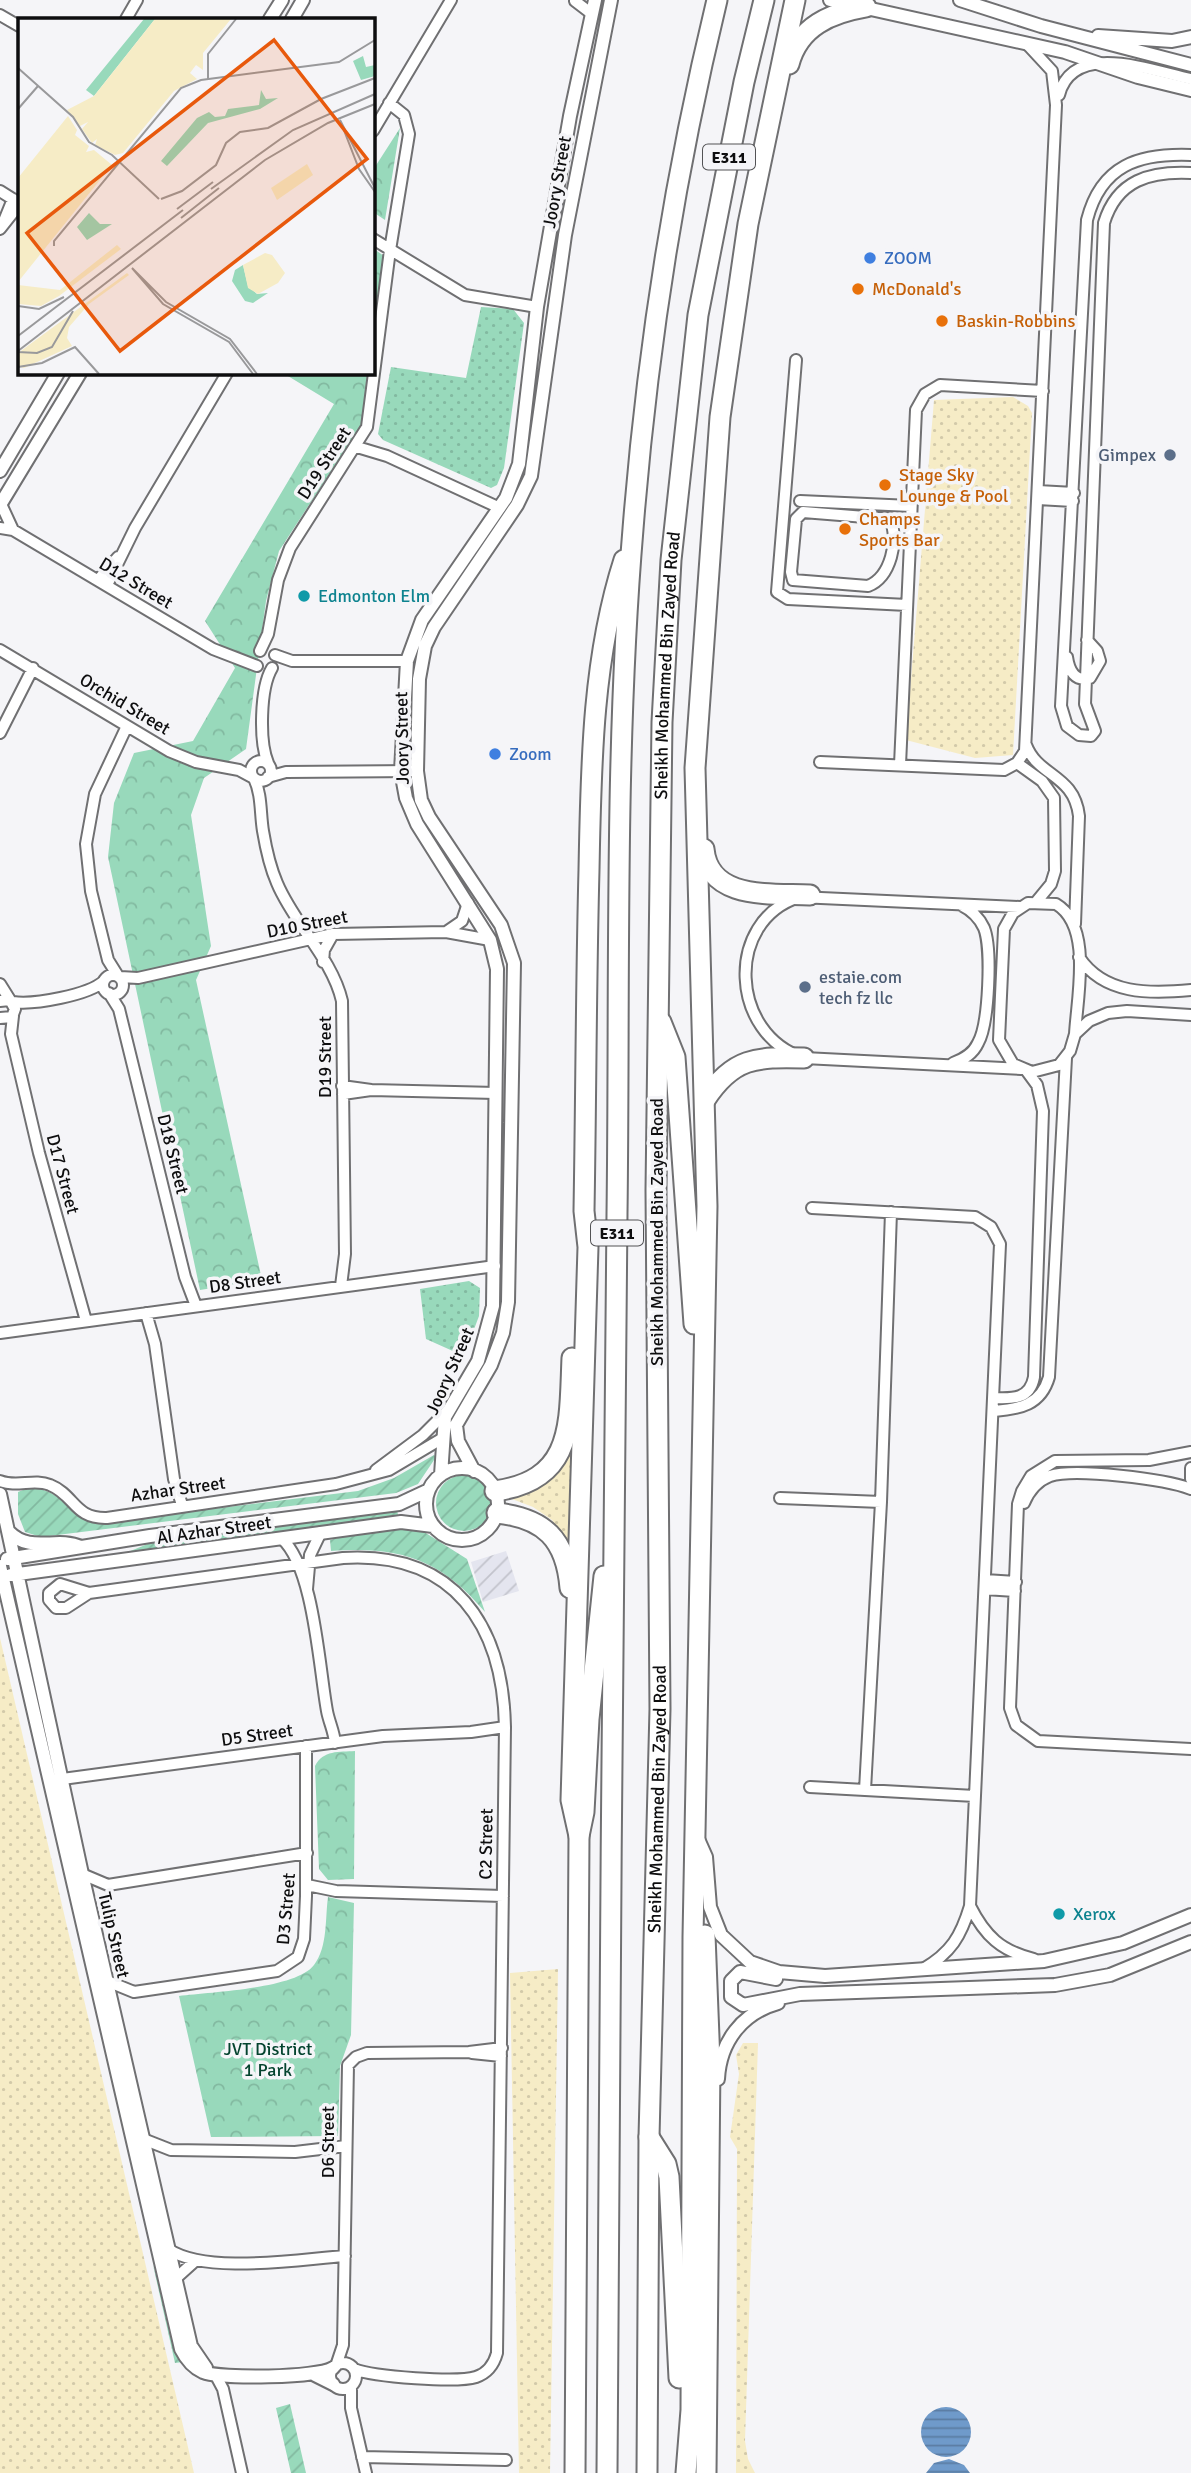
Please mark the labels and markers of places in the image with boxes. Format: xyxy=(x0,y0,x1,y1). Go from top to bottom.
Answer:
place label: ZOOM xyxy=(884,247,932,269)
marker: ZOOM xyxy=(862,250,878,266)
place label: McDonald's xyxy=(872,278,961,300)
marker: McDonald's xyxy=(850,281,866,297)
place label: Baskin-Robbins xyxy=(956,310,1075,332)
marker: Baskin-Robbins xyxy=(934,313,950,329)
place label: Gimpex xyxy=(1098,444,1157,466)
marker: Gimpex xyxy=(1162,447,1178,463)
place label: Stage Sky Lounge & Pool xyxy=(899,464,1008,507)
marker: Stage Sky Lounge & Pool xyxy=(877,477,893,493)
place label: Champs Sports Bar xyxy=(859,508,940,551)
marker: Champs Sports Bar xyxy=(837,521,853,537)
place label: Edmonton Elm xyxy=(318,585,430,607)
marker: Edmonton Elm xyxy=(296,588,312,604)
place label: Zoom xyxy=(509,743,552,765)
marker: Zoom xyxy=(487,746,503,762)
place label: estaie.com tech fz llc xyxy=(819,966,902,1009)
marker: estaie.com tech fz llc xyxy=(797,979,813,995)
place label: Xerox xyxy=(1073,1903,1117,1925)
marker: Xerox xyxy=(1051,1906,1067,1922)

